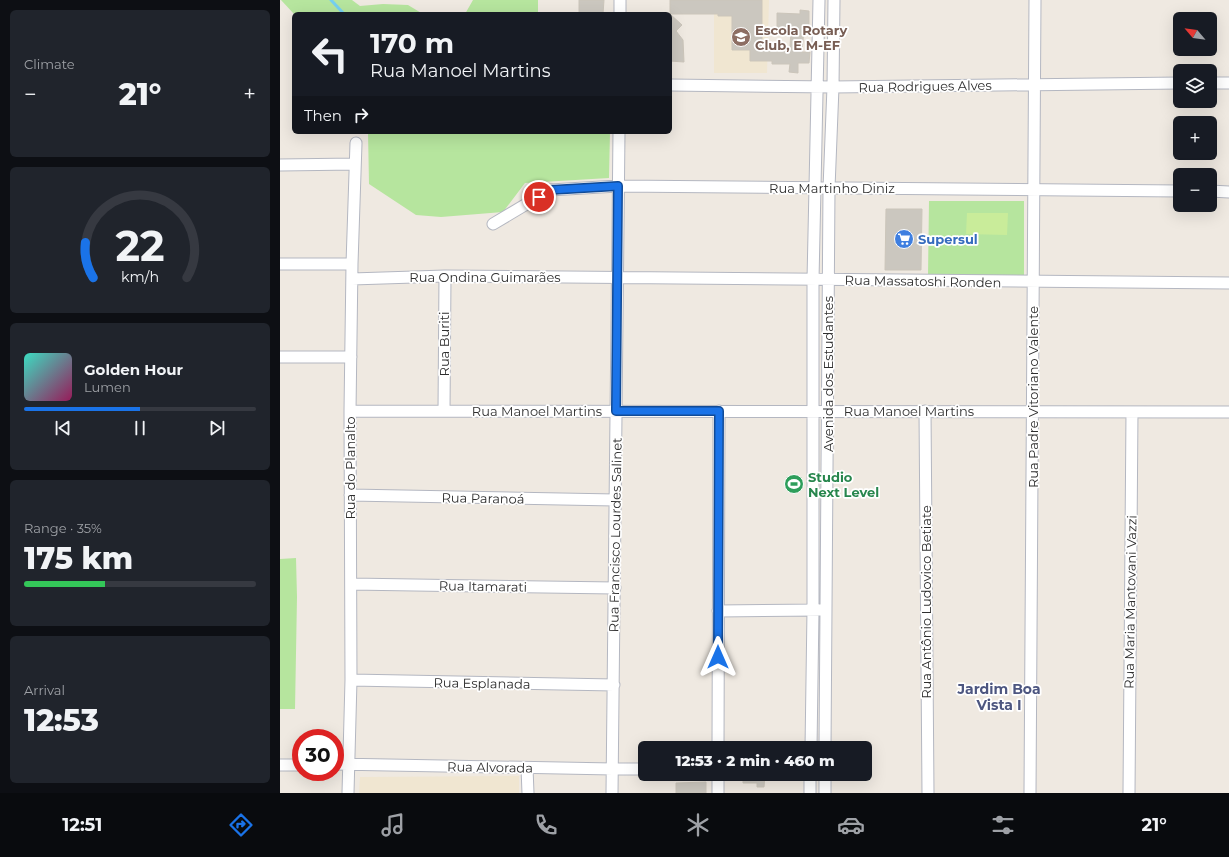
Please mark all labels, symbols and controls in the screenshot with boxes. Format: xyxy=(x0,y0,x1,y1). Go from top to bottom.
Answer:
north arrow xyxy=(1173,12,1217,56)
map controls xyxy=(1173,12,1217,212)
place label: Escola Rotary Club, E M-EF xyxy=(755,22,847,53)
text: 170 m xyxy=(370,26,454,60)
school or university icon: Escola Rotary Club, E M-EF xyxy=(730,26,752,48)
icon: left xyxy=(304,28,356,80)
text: Climate xyxy=(24,56,75,72)
text: Rua Manoel Martins xyxy=(370,60,551,82)
button: layers xyxy=(1173,64,1217,108)
text: 21° xyxy=(119,76,161,113)
street label: Rua Rodrigues Alves xyxy=(858,77,992,95)
text: − xyxy=(24,81,37,108)
text: + xyxy=(243,81,256,108)
icon: right xyxy=(350,104,372,126)
text: Then xyxy=(304,106,342,125)
button: + xyxy=(1173,116,1217,160)
button: − xyxy=(1173,168,1217,212)
pin xyxy=(522,180,556,214)
street label: Rua Martinho Diniz xyxy=(769,180,895,196)
icon: arrive xyxy=(528,186,550,208)
text: 22 xyxy=(115,221,165,271)
supermarket icon: Supersul xyxy=(893,228,915,250)
place label: Supersul xyxy=(918,231,978,247)
text: km/h xyxy=(121,267,159,285)
street label: Rua Ondina Guimarães xyxy=(409,269,561,285)
street label: Rua Massatoshi Ronden xyxy=(845,272,1001,290)
street label: Avenida dos Estudantes xyxy=(820,296,836,452)
street label: Rua Padre Vitoriano Valente xyxy=(1025,306,1041,488)
street label: Rua Buriti xyxy=(436,311,452,377)
text: Golden Hour xyxy=(84,360,183,379)
text: Lumen xyxy=(84,379,131,395)
street label: Rua Manoel Martins xyxy=(472,403,602,419)
street label: Rua Manoel Martins xyxy=(844,403,974,419)
street label: Rua do Planalto xyxy=(342,416,358,520)
icon: previous xyxy=(52,417,74,439)
icon: pause xyxy=(129,417,151,439)
icon: next xyxy=(206,417,228,439)
street label: Rua Francisco Lourdes Salinet xyxy=(605,437,625,633)
place label: Studio Next Level xyxy=(808,469,879,500)
sports icon: Studio Next Level xyxy=(783,473,805,495)
street label: Rua Paranoá xyxy=(441,489,525,507)
street label: Rua Antônio Ludovico Betiate xyxy=(918,505,934,699)
street label: Rua Maria Mantovani Vazzi xyxy=(1120,515,1140,689)
text: Range · 35% xyxy=(24,520,102,536)
text: 175 km xyxy=(24,540,133,577)
street label: Rua Itamarati xyxy=(439,577,527,595)
position arrow xyxy=(697,636,739,678)
street label: Rua Esplanada xyxy=(433,674,531,692)
district label: Jardim Boa Vista I xyxy=(956,680,1041,714)
text: Arrival xyxy=(24,682,65,698)
text: 12:53 xyxy=(24,702,99,739)
speed limit sign: 30 xyxy=(292,729,344,781)
text: 12:53 · 2 min · 460 m xyxy=(675,751,835,770)
street label: Rua Alvorada xyxy=(447,758,533,776)
icon: directions xyxy=(227,811,255,839)
icon: music xyxy=(379,811,407,839)
icon: phone xyxy=(532,811,560,839)
icon: climate xyxy=(684,811,712,839)
icon: car xyxy=(837,811,865,839)
icon: filters xyxy=(989,811,1017,839)
text: 12:51 xyxy=(62,814,102,836)
text: 21° xyxy=(1142,814,1167,836)

